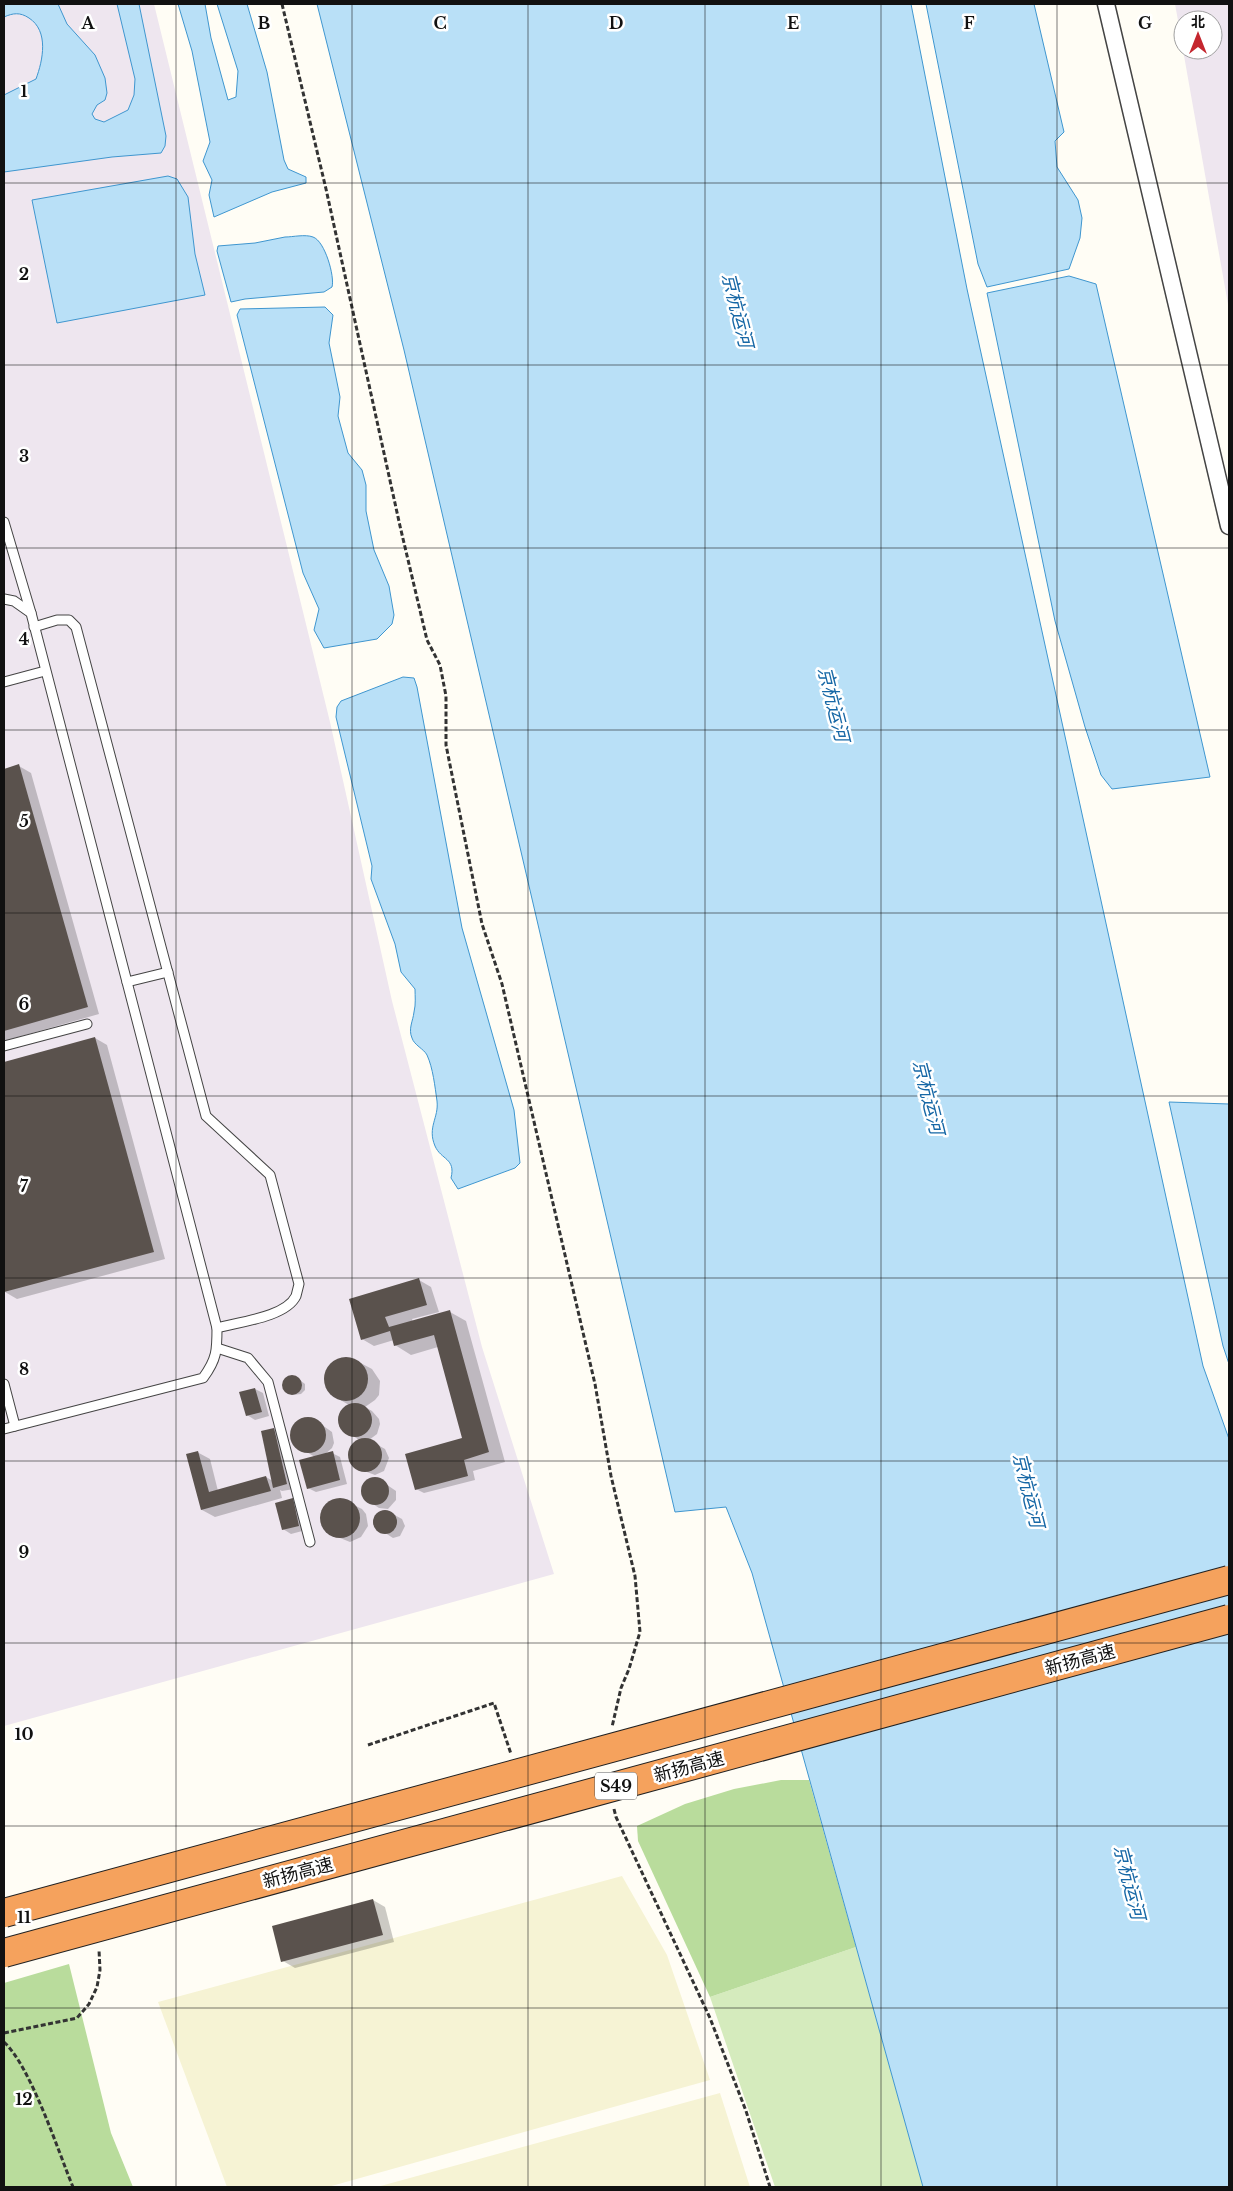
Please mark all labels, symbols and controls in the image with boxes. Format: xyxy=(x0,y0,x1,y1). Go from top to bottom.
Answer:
north arrow xyxy=(1173,10,1223,60)
text: A xyxy=(81,13,96,33)
text: B xyxy=(258,13,271,33)
text: C xyxy=(433,13,447,33)
text: D xyxy=(609,13,623,33)
text: E xyxy=(787,13,799,33)
text: F xyxy=(963,13,975,33)
text: G xyxy=(1138,13,1152,33)
text: 北 xyxy=(1191,13,1205,31)
text: 1 xyxy=(21,81,28,101)
text: 2 xyxy=(19,264,29,284)
water label: 京杭运河 xyxy=(717,270,759,354)
text: 3 xyxy=(19,446,29,466)
text: 4 xyxy=(19,629,29,649)
water label: 京杭运河 xyxy=(813,664,855,748)
text: 5 xyxy=(19,811,29,831)
text: 6 xyxy=(19,994,30,1014)
water label: 京杭运河 xyxy=(908,1057,950,1141)
text: 7 xyxy=(20,1176,29,1196)
text: 8 xyxy=(19,1359,29,1379)
water label: 京杭运河 xyxy=(1008,1450,1050,1534)
text: 9 xyxy=(19,1542,30,1562)
street label: 新扬高速 xyxy=(1042,1640,1118,1680)
text: 10 xyxy=(14,1724,34,1744)
street label: 新扬高速 xyxy=(651,1747,727,1787)
road number: S49 xyxy=(595,1772,637,1800)
water label: 京杭运河 xyxy=(1109,1842,1151,1926)
street label: 新扬高速 xyxy=(260,1853,336,1893)
text: 11 xyxy=(17,1907,31,1927)
text: 12 xyxy=(15,2089,33,2109)

